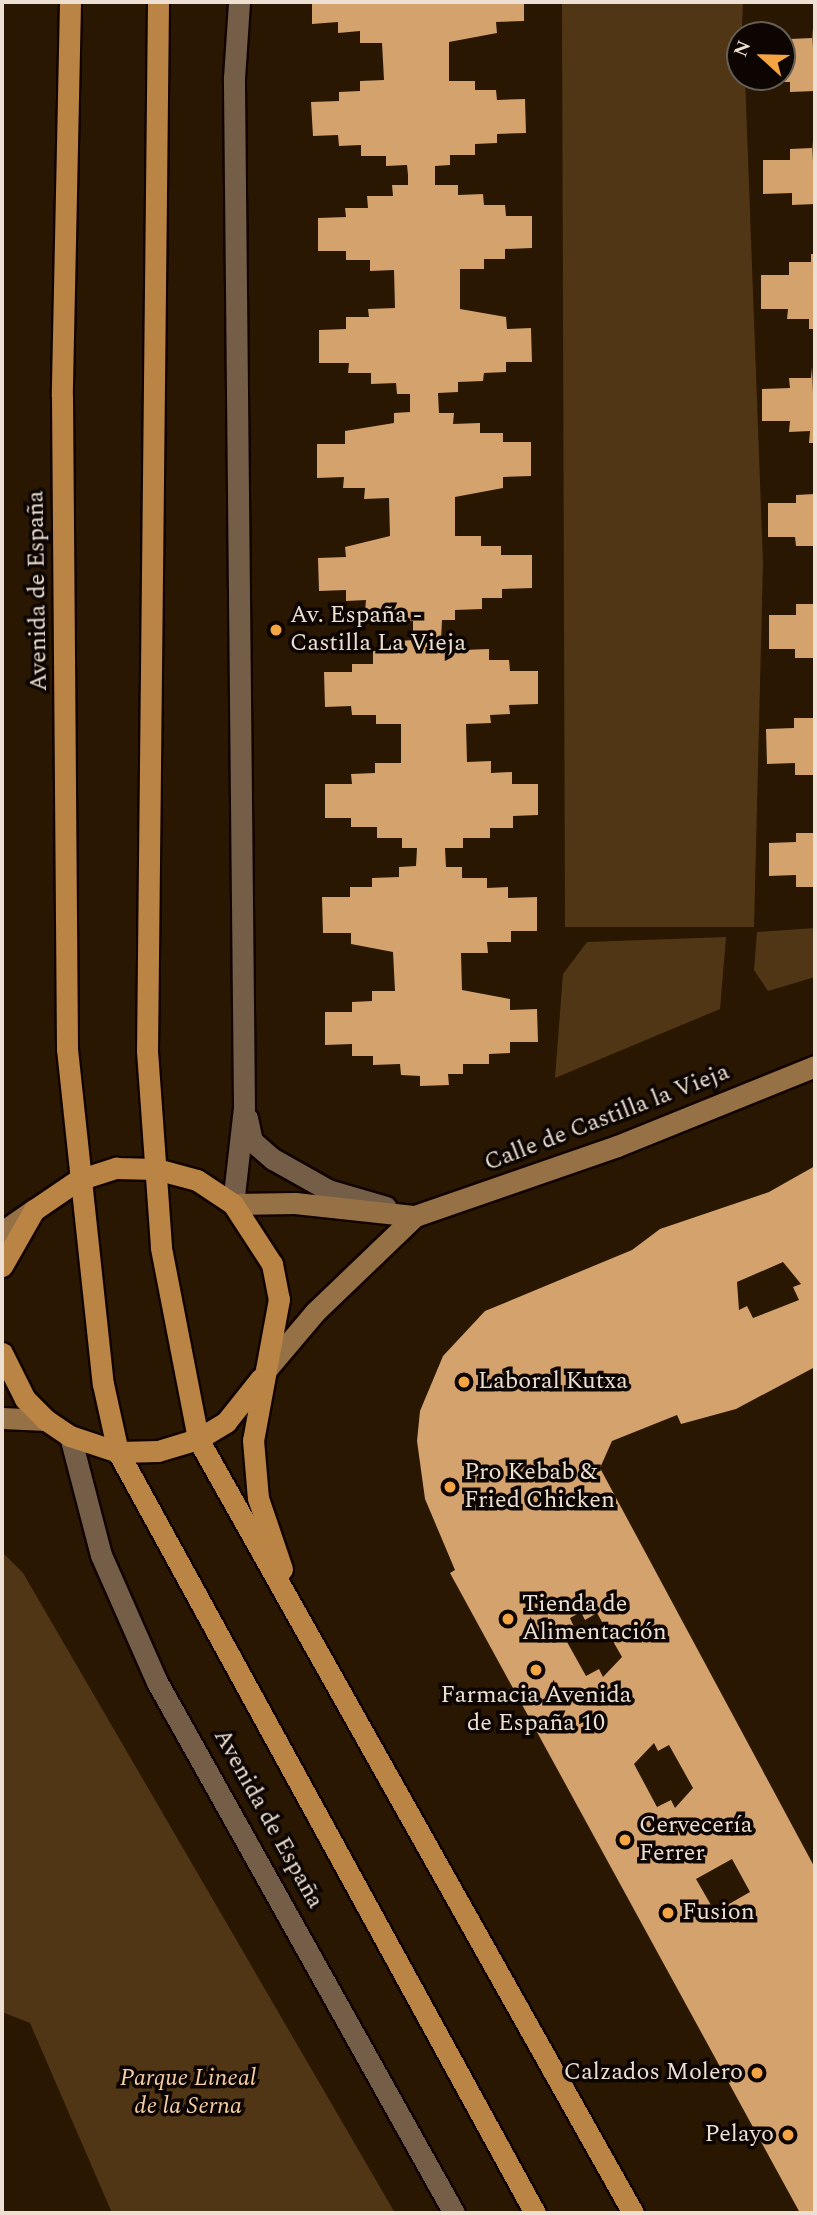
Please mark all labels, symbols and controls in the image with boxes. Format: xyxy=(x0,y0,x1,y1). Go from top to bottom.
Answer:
north arrow xyxy=(726,21,796,91)
text: N xyxy=(727,36,759,61)
street label: Avenida de España xyxy=(22,490,54,692)
place label: Av. España - Castilla La Vieja xyxy=(290,602,466,658)
marker: Av. España - Castilla La Vieja xyxy=(268,622,284,638)
street label: Calle de Castilla la Vieja xyxy=(481,1058,733,1178)
place label: Laboral Kutxa xyxy=(478,1368,628,1396)
marker: Laboral Kutxa xyxy=(456,1374,472,1390)
place label: Pro Kebab & Fried Chicken xyxy=(464,1459,615,1515)
marker: Pro Kebab & Fried Chicken xyxy=(442,1479,458,1495)
place label: Tienda de Alimentación xyxy=(522,1591,667,1647)
marker: Tienda de Alimentación xyxy=(500,1611,516,1627)
marker: Farmacia Avenida de España 10 xyxy=(528,1662,544,1678)
place label: Farmacia Avenida de España 10 xyxy=(440,1682,632,1738)
street label: Avenida de España xyxy=(207,1724,329,1914)
place label: Cervecería Ferrer xyxy=(639,1812,753,1868)
marker: Cervecería Ferrer xyxy=(617,1832,633,1848)
place label: Fusion xyxy=(682,1899,755,1927)
marker: Fusion xyxy=(660,1905,676,1921)
place label: Calzados Molero xyxy=(564,2059,743,2087)
park label: Parque Lineal de la Serna xyxy=(120,2065,256,2121)
marker: Calzados Molero xyxy=(749,2065,765,2081)
place label: Pelayo xyxy=(704,2121,774,2149)
marker: Pelayo xyxy=(780,2127,796,2143)

